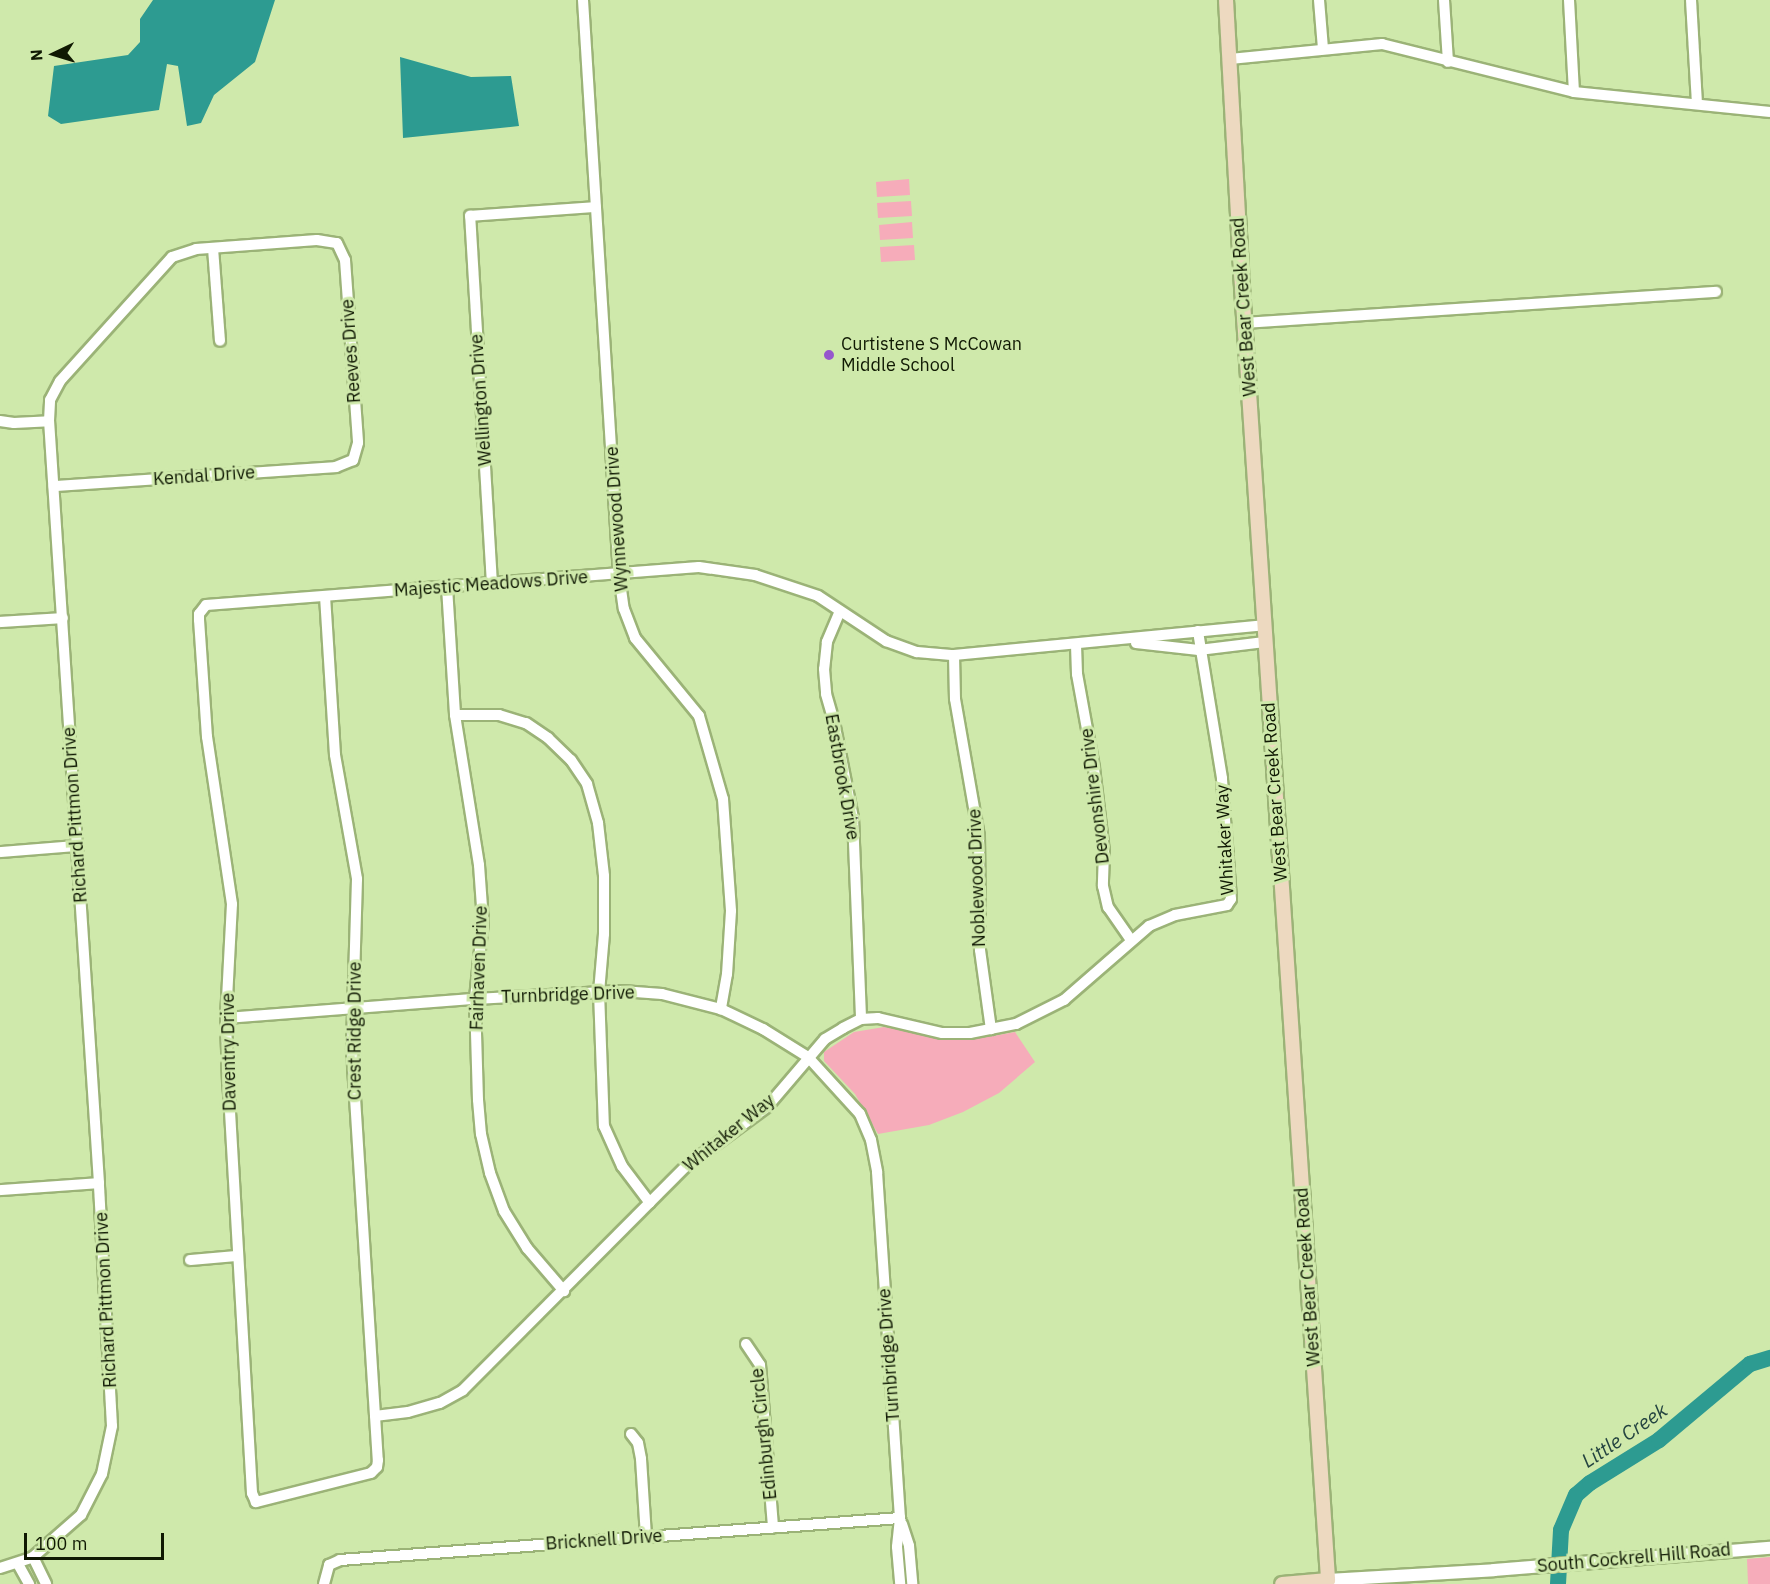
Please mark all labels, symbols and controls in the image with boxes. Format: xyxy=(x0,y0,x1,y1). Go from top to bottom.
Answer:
north arrow xyxy=(24,24,84,84)
text: N xyxy=(26,49,46,62)
street label: West Bear Creek Road xyxy=(1227,217,1261,397)
street label: Reeves Drive xyxy=(337,298,365,404)
street label: Wellington Drive xyxy=(466,333,496,467)
place label: Curtistene S McCowan Middle School xyxy=(841,334,1022,376)
marker: Curtistene S McCowan Middle School xyxy=(822,348,836,362)
street label: Wynnewood Drive xyxy=(601,446,633,592)
street label: Kendal Drive xyxy=(152,462,256,490)
street label: Majestic Meadows Drive xyxy=(393,566,589,602)
street label: West Bear Creek Road xyxy=(1258,702,1292,882)
street label: Eastbrook Drive xyxy=(820,712,864,842)
street label: Richard Pittmon Drive xyxy=(58,726,92,904)
street label: Devonshire Drive xyxy=(1076,727,1114,865)
street label: Whitaker Way xyxy=(1211,784,1239,896)
street label: Noblewood Drive xyxy=(964,809,990,947)
street label: Fairhaven Drive xyxy=(466,905,492,1031)
street label: Crest Ridge Drive xyxy=(344,962,366,1100)
street label: Turnbridge Drive xyxy=(501,982,635,1008)
street label: Daventry Drive xyxy=(217,993,241,1111)
street label: Whitaker Way xyxy=(679,1090,779,1176)
street label: West Bear Creek Road xyxy=(1291,1187,1325,1367)
street label: Richard Pittmon Drive xyxy=(91,1212,121,1388)
street label: Turnbridge Drive xyxy=(874,1288,904,1422)
street label: Edinburgh Circle xyxy=(746,1367,782,1501)
water label: Little Creek xyxy=(1577,1398,1671,1472)
scale bar xyxy=(27,1521,166,1559)
street label: Bricknell Drive xyxy=(545,1525,663,1555)
text: 100 m xyxy=(35,1532,87,1555)
street label: South Cockrell Hill Road xyxy=(1536,1539,1732,1577)

